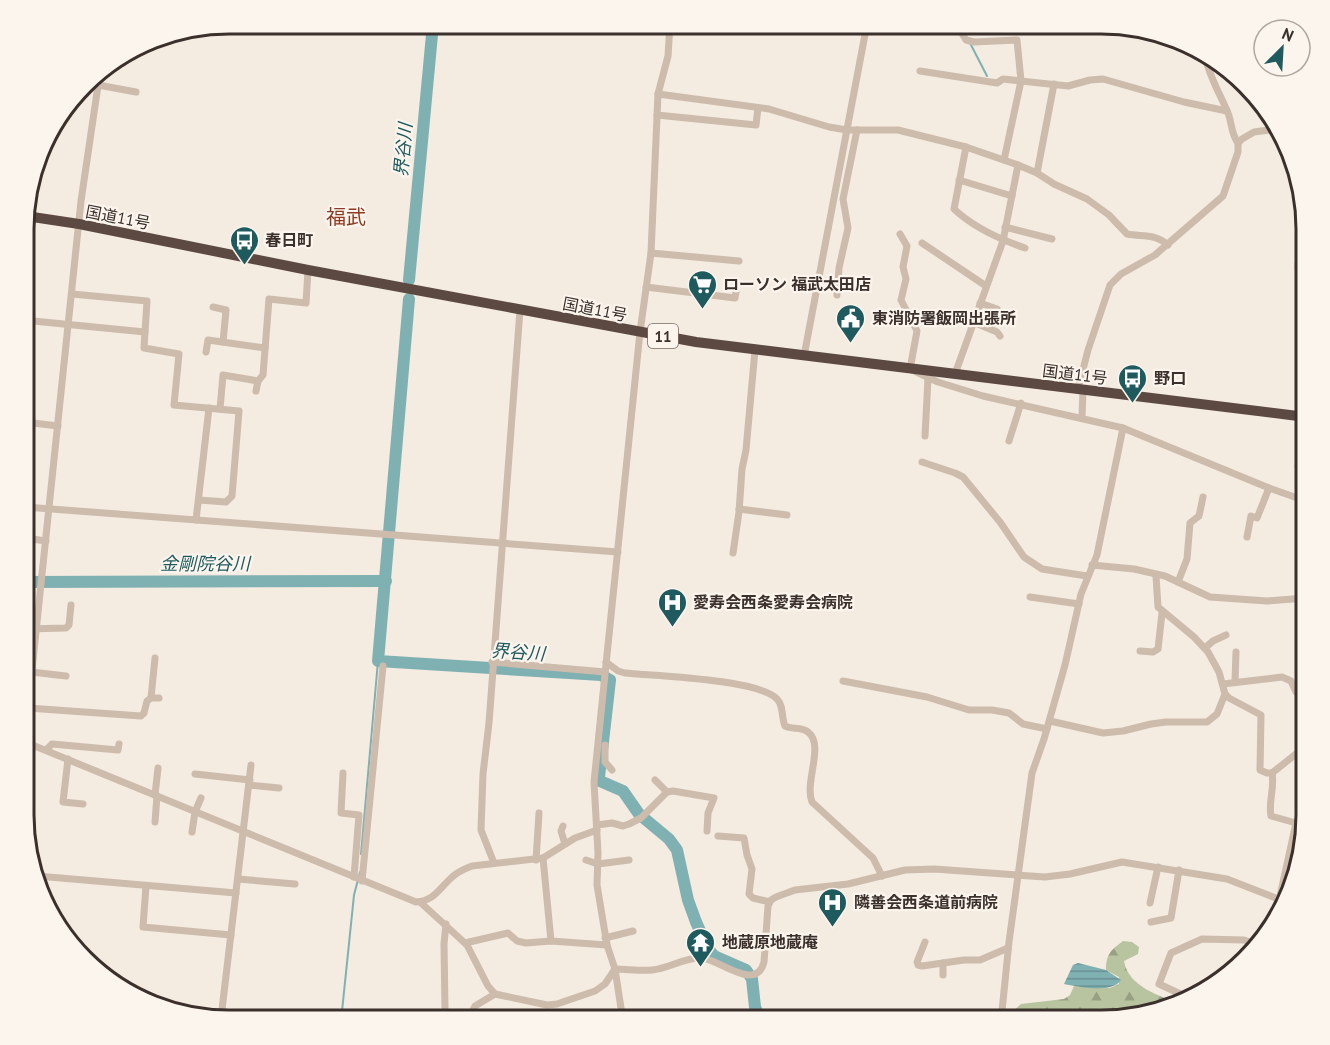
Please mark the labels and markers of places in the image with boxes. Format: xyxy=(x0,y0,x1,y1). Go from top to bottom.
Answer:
bus stop icon: 春日町 xyxy=(228,224,260,266)
place label: 春日町 xyxy=(265,230,313,250)
supermarket icon: ローソン 福武太田店 xyxy=(686,268,718,310)
place label: ローソン 福武太田店 xyxy=(723,274,871,294)
public building icon: 東消防署飯岡出張所 xyxy=(835,302,867,344)
place label: 東消防署飯岡出張所 xyxy=(872,308,1016,328)
bus stop icon: 野口 xyxy=(1117,362,1149,404)
place label: 野口 xyxy=(1154,368,1186,388)
hospital icon: 愛寿会西条愛寿会病院 xyxy=(656,586,688,628)
place label: 愛寿会西条愛寿会病院 xyxy=(693,592,853,612)
hospital icon: 隣善会西条道前病院 xyxy=(817,886,849,928)
place label: 隣善会西条道前病院 xyxy=(854,892,998,912)
temple icon: 地蔵原地蔵庵 xyxy=(685,926,717,968)
place label: 地蔵原地蔵庵 xyxy=(722,932,818,952)

